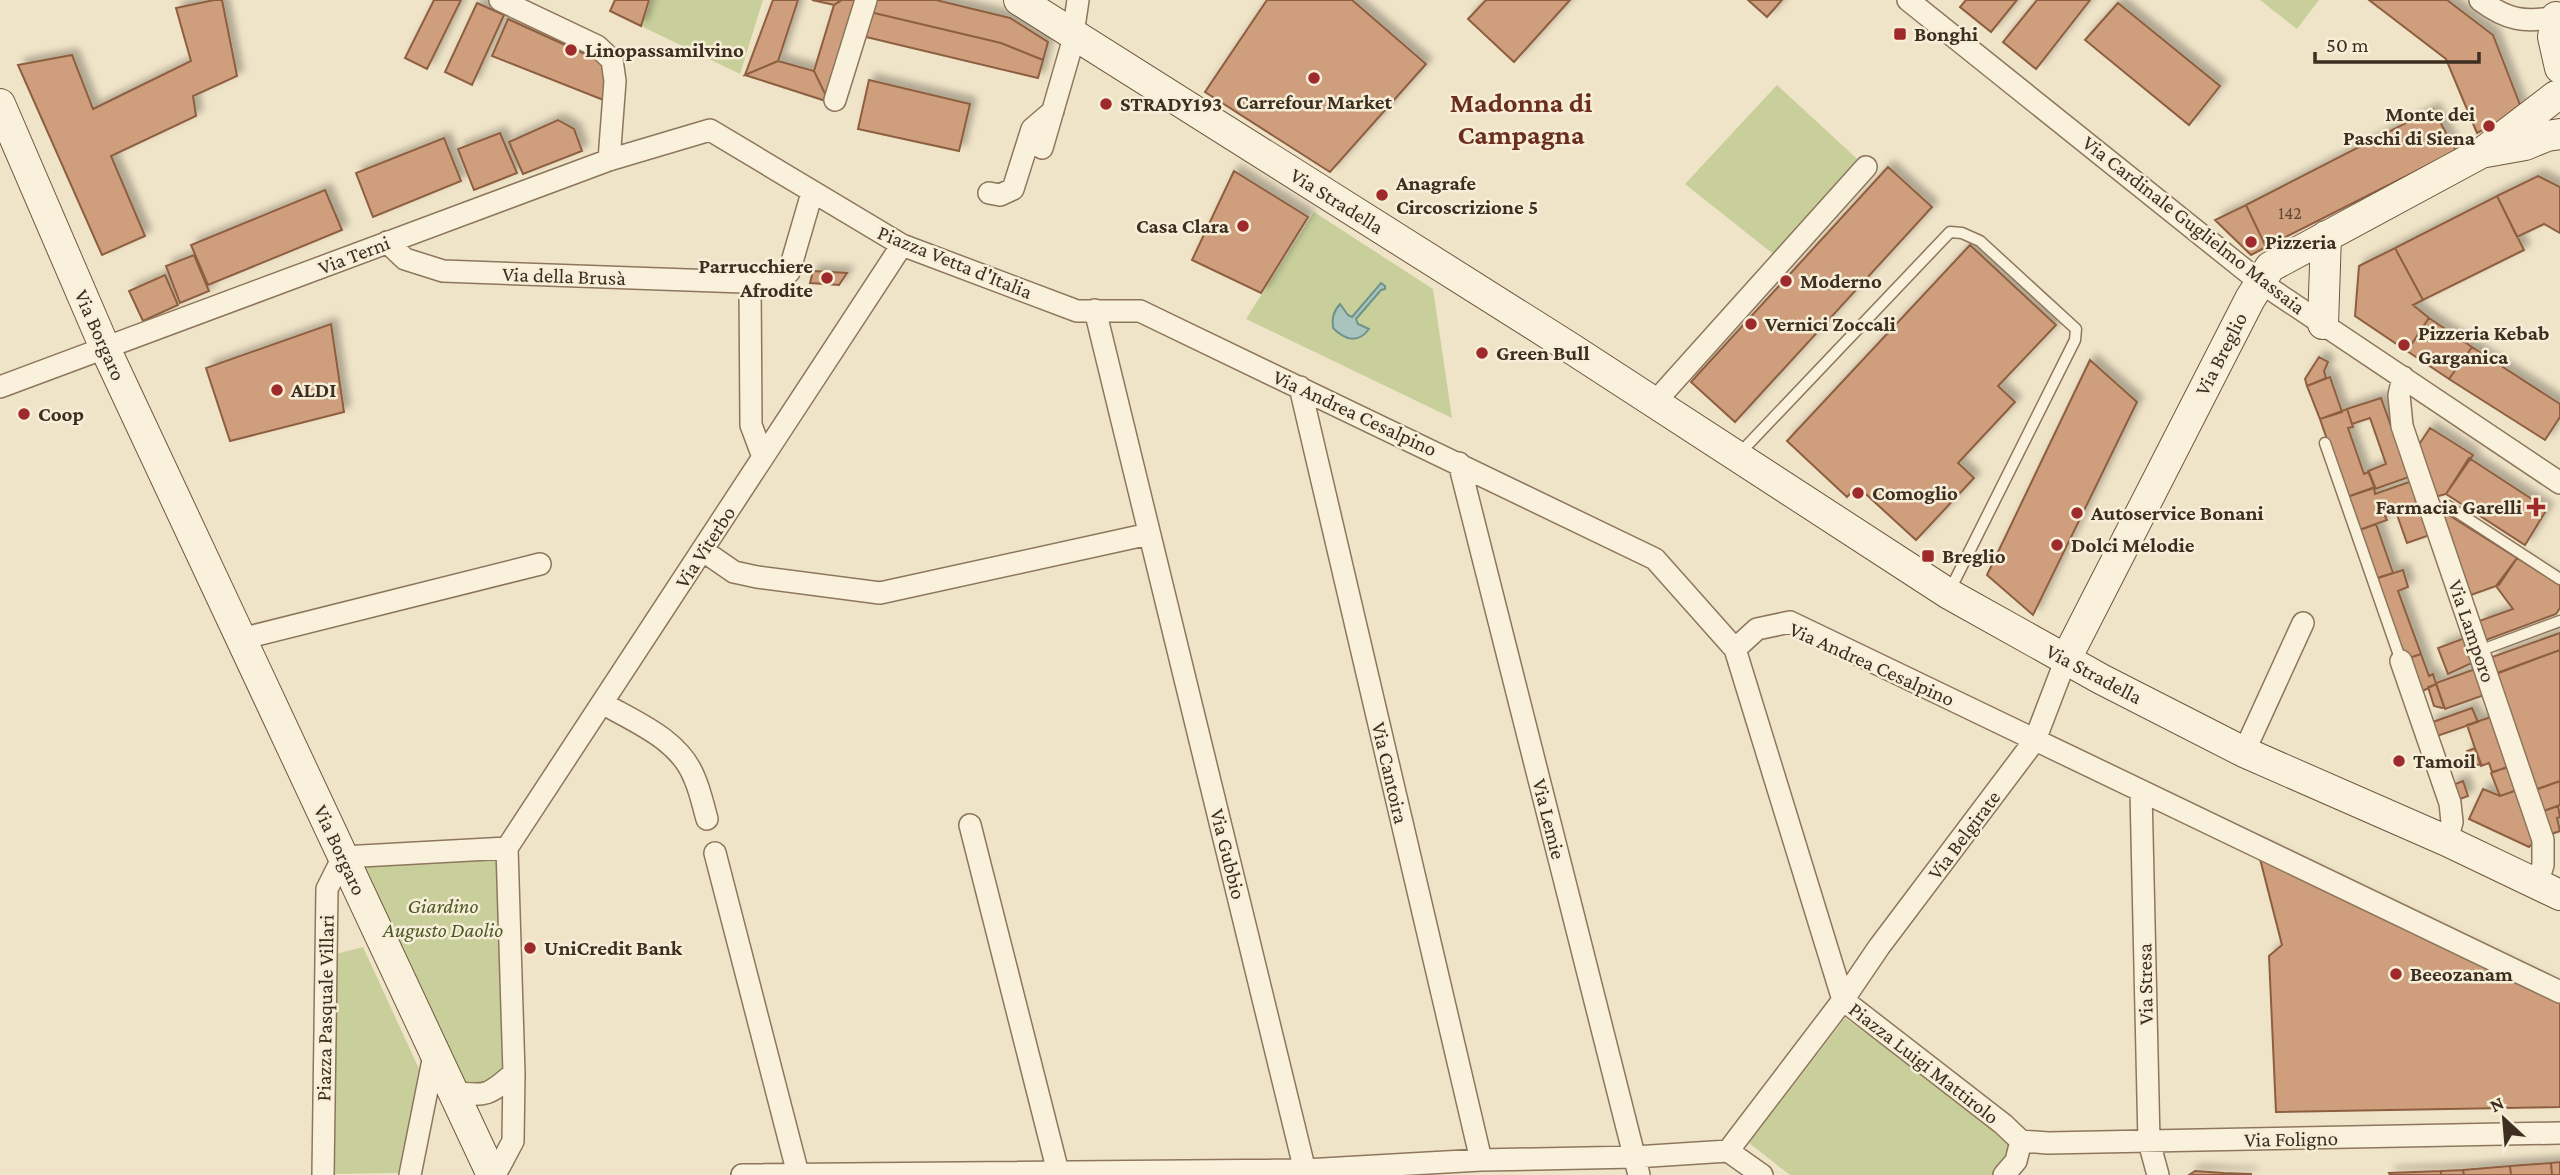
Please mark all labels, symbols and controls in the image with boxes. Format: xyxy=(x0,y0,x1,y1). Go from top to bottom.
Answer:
scale bar xyxy=(2315,21,2480,65)
place label: Bonghi xyxy=(1914,22,1978,46)
marker: Bonghi xyxy=(1892,26,1908,42)
text: 50 m xyxy=(2326,33,2369,57)
place label: Linopassamilvino xyxy=(585,38,744,62)
marker: Linopassamilvino xyxy=(563,42,579,58)
marker: Carrefour Market xyxy=(1306,70,1322,86)
district label: Madonna di Campagna xyxy=(1450,87,1592,150)
place label: Carrefour Market xyxy=(1236,90,1392,114)
place label: STRADY193 xyxy=(1120,92,1222,116)
marker: STRADY193 xyxy=(1098,96,1114,112)
place label: Monte dei Paschi di Siena xyxy=(2343,102,2476,150)
marker: Monte dei Paschi di Siena xyxy=(2481,118,2497,134)
street label: Via Cardinale Guglielmo Massaia xyxy=(2078,131,2310,320)
street label: Via Stradella xyxy=(1286,163,1388,239)
place label: Anagrafe Circoscrizione 5 xyxy=(1395,171,1538,219)
marker: Anagrafe Circoscrizione 5 xyxy=(1374,187,1390,203)
house number: 142 xyxy=(2278,203,2302,223)
place label: Casa Clara xyxy=(1136,214,1230,238)
marker: Casa Clara xyxy=(1235,218,1251,234)
street label: Piazza Vetta d'Italia xyxy=(874,220,1036,304)
street label: Via Terni xyxy=(315,230,394,280)
place label: Pizzeria xyxy=(2265,230,2337,254)
marker: Pizzeria xyxy=(2243,234,2259,250)
place label: Parrucchiere Afrodite xyxy=(699,254,813,302)
street label: Via della Brusà xyxy=(502,262,627,290)
place label: Moderno xyxy=(1800,269,1882,293)
marker: Parrucchiere Afrodite xyxy=(819,270,835,286)
marker: Moderno xyxy=(1778,273,1794,289)
street label: Via Borgaro xyxy=(69,286,131,384)
street label: Via Breglio xyxy=(2190,308,2252,400)
place label: Vernici Zoccali xyxy=(1764,312,1896,336)
marker: Vernici Zoccali xyxy=(1743,316,1759,332)
place label: Pizzeria Kebab Garganica xyxy=(2418,321,2549,369)
marker: Pizzeria Kebab Garganica xyxy=(2396,337,2412,353)
place label: Green Bull xyxy=(1496,341,1590,365)
marker: Green Bull xyxy=(1474,345,1490,361)
street label: Via Andrea Cesalpino xyxy=(1269,364,1441,462)
place label: ALDI xyxy=(290,378,336,402)
marker: ALDI xyxy=(269,382,285,398)
place label: Coop xyxy=(38,402,84,426)
marker: Coop xyxy=(16,406,32,422)
place label: Comoglio xyxy=(1872,481,1958,505)
marker: Comoglio xyxy=(1850,485,1866,501)
place label: Farmacia Garelli xyxy=(2376,495,2522,519)
marker: Farmacia Garelli xyxy=(2528,499,2544,515)
place label: Autoservice Bonani xyxy=(2090,501,2264,525)
street label: Via Viterbo xyxy=(670,502,740,592)
marker: Autoservice Bonani xyxy=(2069,505,2085,521)
place label: Dolci Melodie xyxy=(2071,533,2195,557)
marker: Dolci Melodie xyxy=(2049,537,2065,553)
place label: Breglio xyxy=(1942,544,2006,568)
marker: Breglio xyxy=(1920,548,1936,564)
street label: Via Lamporo xyxy=(2443,577,2501,685)
street label: Via Andrea Cesalpino xyxy=(1786,617,1958,711)
street label: Via Stradella xyxy=(2042,639,2146,709)
street label: Via Cantoira xyxy=(1367,720,1413,826)
place label: Tamoil xyxy=(2413,749,2476,773)
marker: Tamoil xyxy=(2391,753,2407,769)
street label: Via Lemie xyxy=(1527,776,1571,862)
street label: Via Belgirate xyxy=(1923,786,2005,884)
street label: Via Borgaro xyxy=(309,801,371,899)
street label: Via Gubbio xyxy=(1205,806,1251,902)
park label: Giardino Augusto Daolio xyxy=(382,894,503,942)
street label: Piazza Pasquale Villari xyxy=(311,914,339,1101)
place label: UniCredit Bank xyxy=(544,936,683,960)
marker: UniCredit Bank xyxy=(522,940,538,956)
street label: Via Stresa xyxy=(2132,943,2158,1025)
place label: Beeozanam xyxy=(2410,962,2513,986)
marker: Beeozanam xyxy=(2388,966,2404,982)
street label: Piazza Luigi Mattirolo xyxy=(1844,997,2004,1129)
north arrow xyxy=(2469,1084,2539,1154)
text: N xyxy=(2486,1092,2507,1116)
street label: Via Foligno xyxy=(2244,1126,2338,1152)

